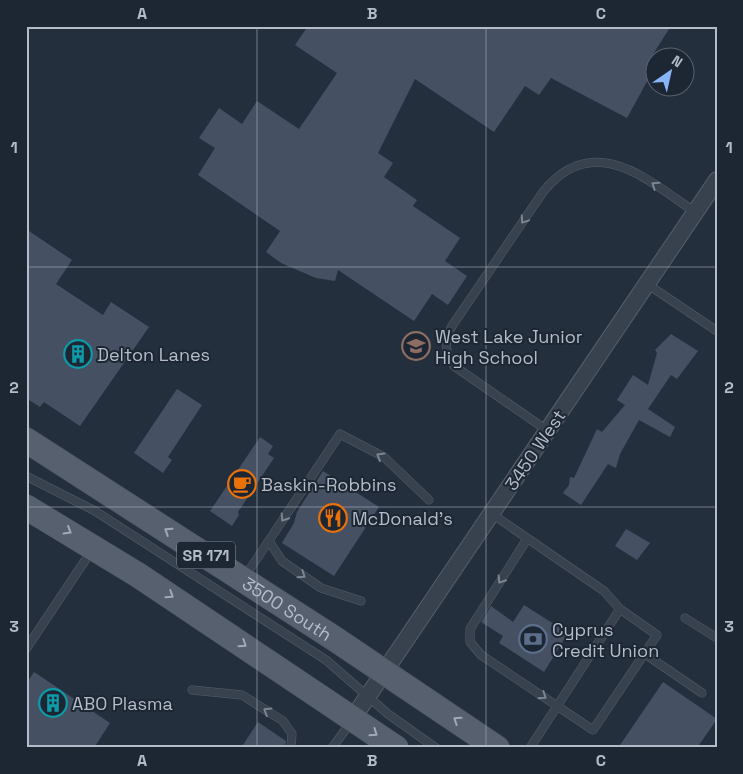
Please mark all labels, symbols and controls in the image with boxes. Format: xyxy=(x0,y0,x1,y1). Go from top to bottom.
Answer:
text: A xyxy=(137,3,147,24)
text: B xyxy=(367,3,377,24)
text: C xyxy=(596,3,606,24)
north arrow xyxy=(646,48,696,98)
text: N xyxy=(668,51,686,71)
text: 1 xyxy=(10,137,18,158)
text: 1 xyxy=(725,137,733,158)
one-way arrow xyxy=(651,182,661,191)
one-way arrow xyxy=(521,215,530,224)
place label: West Lake Junior High School xyxy=(435,325,583,369)
school or university icon: West Lake Junior High School xyxy=(401,331,431,361)
building icon: Delton Lanes xyxy=(63,339,93,369)
place label: Delton Lanes xyxy=(97,343,210,366)
text: 2 xyxy=(9,377,19,398)
text: 2 xyxy=(724,377,734,398)
street label: 3450 West xyxy=(500,405,570,495)
one-way arrow xyxy=(376,452,385,462)
cafe icon: Baskin-Robbins xyxy=(227,469,257,499)
place label: Baskin-Robbins xyxy=(261,473,397,496)
restaurant icon: McDonald's xyxy=(318,503,348,533)
place label: McDonald's xyxy=(352,507,453,530)
one-way arrow xyxy=(281,512,290,522)
one-way arrow xyxy=(63,525,72,535)
one-way arrow xyxy=(164,527,173,537)
road number: SR 171 xyxy=(177,542,235,568)
one-way arrow xyxy=(296,569,306,578)
street label: 3500 South xyxy=(238,571,337,646)
one-way arrow xyxy=(498,574,508,583)
one-way arrow xyxy=(165,589,174,599)
text: 3 xyxy=(9,616,19,637)
text: 3 xyxy=(724,616,734,637)
place label: Cyprus Credit Union xyxy=(552,618,659,662)
bank icon: Cyprus Credit Union xyxy=(518,624,548,654)
one-way arrow xyxy=(237,638,247,647)
building icon: ABO Plasma xyxy=(38,688,68,718)
one-way arrow xyxy=(537,690,547,699)
place label: ABO Plasma xyxy=(72,692,173,715)
one-way arrow xyxy=(264,707,273,717)
one-way arrow xyxy=(453,717,463,726)
one-way arrow xyxy=(368,727,378,736)
text: A xyxy=(137,750,147,771)
text: B xyxy=(367,750,377,771)
text: C xyxy=(596,750,606,771)

